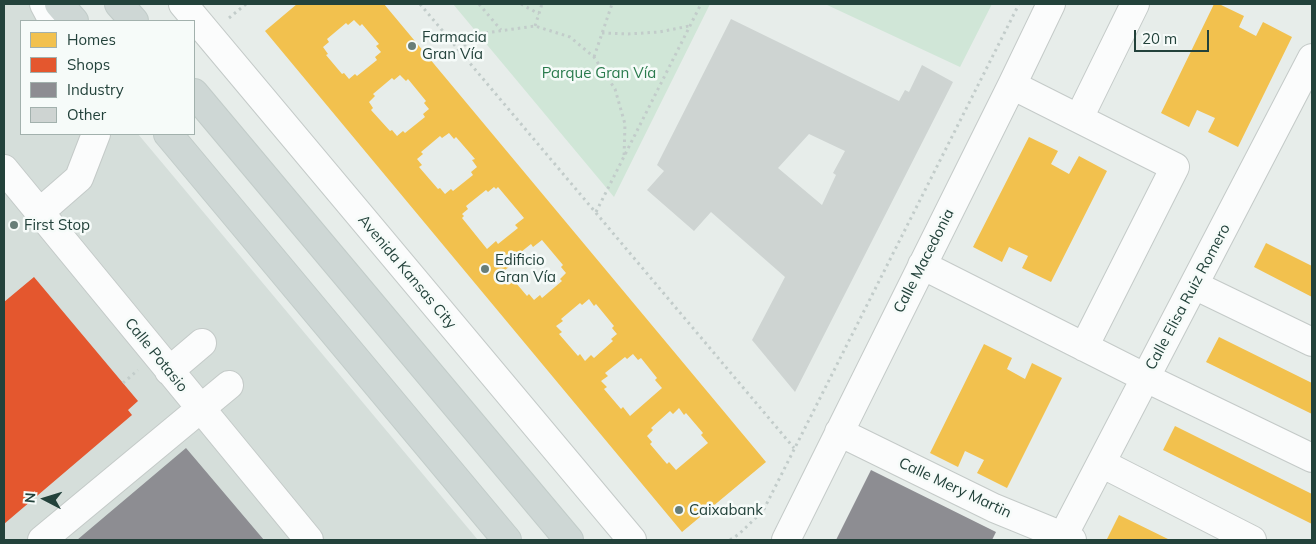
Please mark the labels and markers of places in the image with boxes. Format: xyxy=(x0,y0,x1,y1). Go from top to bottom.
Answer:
place label: Farmacia Gran Vía xyxy=(422,28,487,63)
marker: Farmacia Gran Vía xyxy=(406,40,418,52)
place label: First Stop xyxy=(24,216,90,234)
marker: First Stop xyxy=(8,219,20,231)
place label: Edificio Gran Vía xyxy=(495,251,556,286)
marker: Edificio Gran Vía xyxy=(479,263,491,275)
place label: Caixabank xyxy=(689,501,763,519)
marker: Caixabank xyxy=(673,504,685,516)

